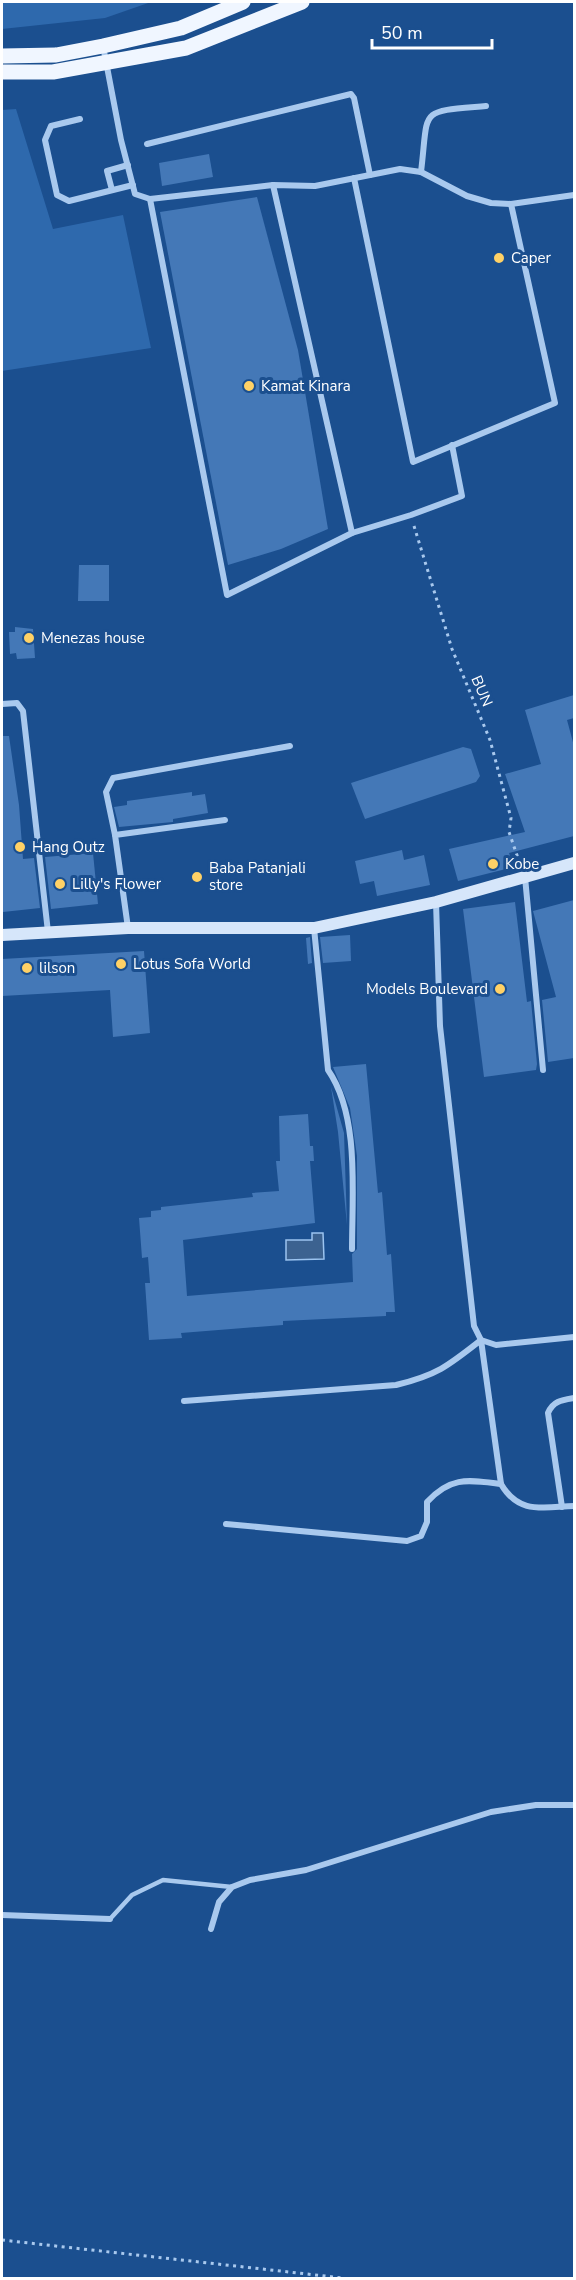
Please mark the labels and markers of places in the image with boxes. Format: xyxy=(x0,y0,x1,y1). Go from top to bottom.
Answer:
place label: Caper xyxy=(511,248,552,268)
marker: Caper xyxy=(492,251,506,265)
place label: Kamat Kinara xyxy=(261,376,351,396)
marker: Kamat Kinara xyxy=(242,379,256,393)
place label: Menezas house xyxy=(41,628,145,648)
marker: Menezas house xyxy=(22,631,36,645)
place label: Hang Outz xyxy=(32,837,105,857)
marker: Hang Outz xyxy=(13,840,27,854)
place label: Kobe xyxy=(505,854,539,874)
marker: Kobe xyxy=(486,857,500,871)
place label: Baba Patanjali store xyxy=(209,858,306,895)
marker: Baba Patanjali store xyxy=(190,870,204,884)
place label: Lilly's Flower xyxy=(72,874,162,894)
marker: Lilly's Flower xyxy=(53,877,67,891)
place label: Lotus Sofa World xyxy=(133,954,251,974)
marker: Lotus Sofa World xyxy=(114,957,128,971)
place label: lilson xyxy=(39,958,75,978)
marker: lilson xyxy=(20,961,34,975)
place label: Models Boulevard xyxy=(366,979,488,999)
marker: Models Boulevard xyxy=(493,982,507,996)

